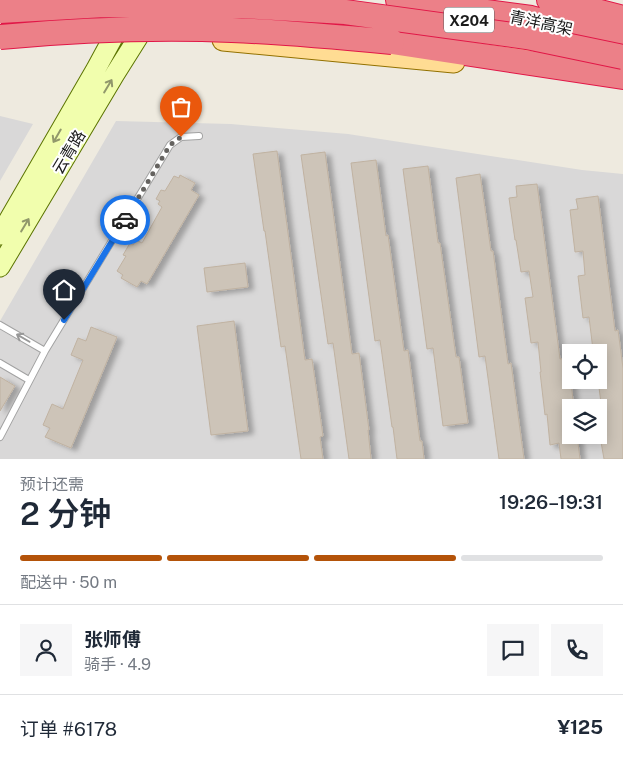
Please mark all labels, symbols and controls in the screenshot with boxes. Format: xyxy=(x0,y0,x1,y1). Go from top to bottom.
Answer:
street label: 青洋高架 xyxy=(508,7,574,39)
road number: X204 xyxy=(444,8,494,32)
one-way arrow xyxy=(104,79,114,93)
pin xyxy=(160,86,202,137)
icon: bag xyxy=(167,93,195,121)
street label: 云青路 xyxy=(48,127,90,177)
one-way arrow xyxy=(52,129,62,144)
courier xyxy=(100,195,150,245)
icon: car xyxy=(111,206,139,234)
one-way arrow xyxy=(20,219,30,233)
pin xyxy=(43,269,85,320)
icon: home xyxy=(50,276,78,304)
one-way arrow xyxy=(16,332,30,342)
map controls xyxy=(562,344,607,444)
button: locate xyxy=(562,344,607,389)
button: layers xyxy=(562,399,607,444)
text: 预计还需 xyxy=(20,475,84,494)
text: 19:26–19:31 xyxy=(499,491,603,513)
text: 2 分钟 xyxy=(20,495,111,532)
text: 配送中 · 50 m xyxy=(20,573,117,592)
button: person xyxy=(20,624,72,676)
button: chat xyxy=(487,624,539,676)
button: phone xyxy=(551,624,603,676)
text: 张师傅 xyxy=(84,628,141,650)
text: 骑手 · 4.9 xyxy=(84,655,151,674)
text: ¥125 xyxy=(557,716,603,738)
text: 订单 #6178 xyxy=(20,718,117,740)

